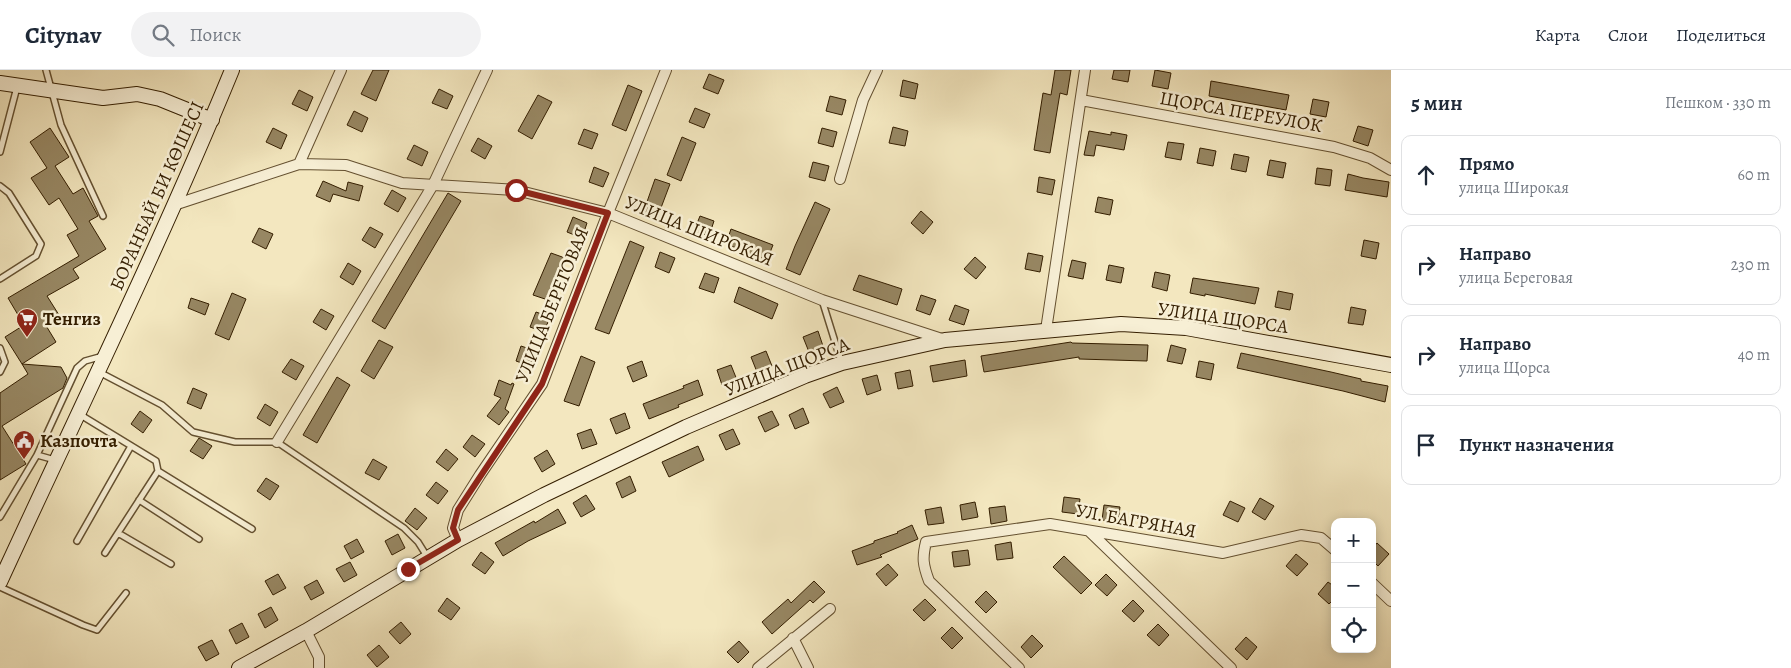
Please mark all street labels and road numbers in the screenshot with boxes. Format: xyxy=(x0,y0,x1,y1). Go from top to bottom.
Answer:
street label: ЩОРСА ПЕРЕУЛОК xyxy=(1158,85,1324,139)
street label: БОРАНБАЙ БИ КӨШЕСІ xyxy=(104,97,210,295)
street label: УЛИЦА ШИРОКАЯ xyxy=(621,189,777,273)
street label: УЛИЦА БЕРЕГОВАЯ xyxy=(509,223,595,387)
street label: УЛИЦА ЩОРСА xyxy=(1156,296,1291,340)
street label: УЛИЦА ЩОРСА xyxy=(721,331,854,403)
street label: УЛ. БАГРЯНАЯ xyxy=(1074,498,1198,544)

